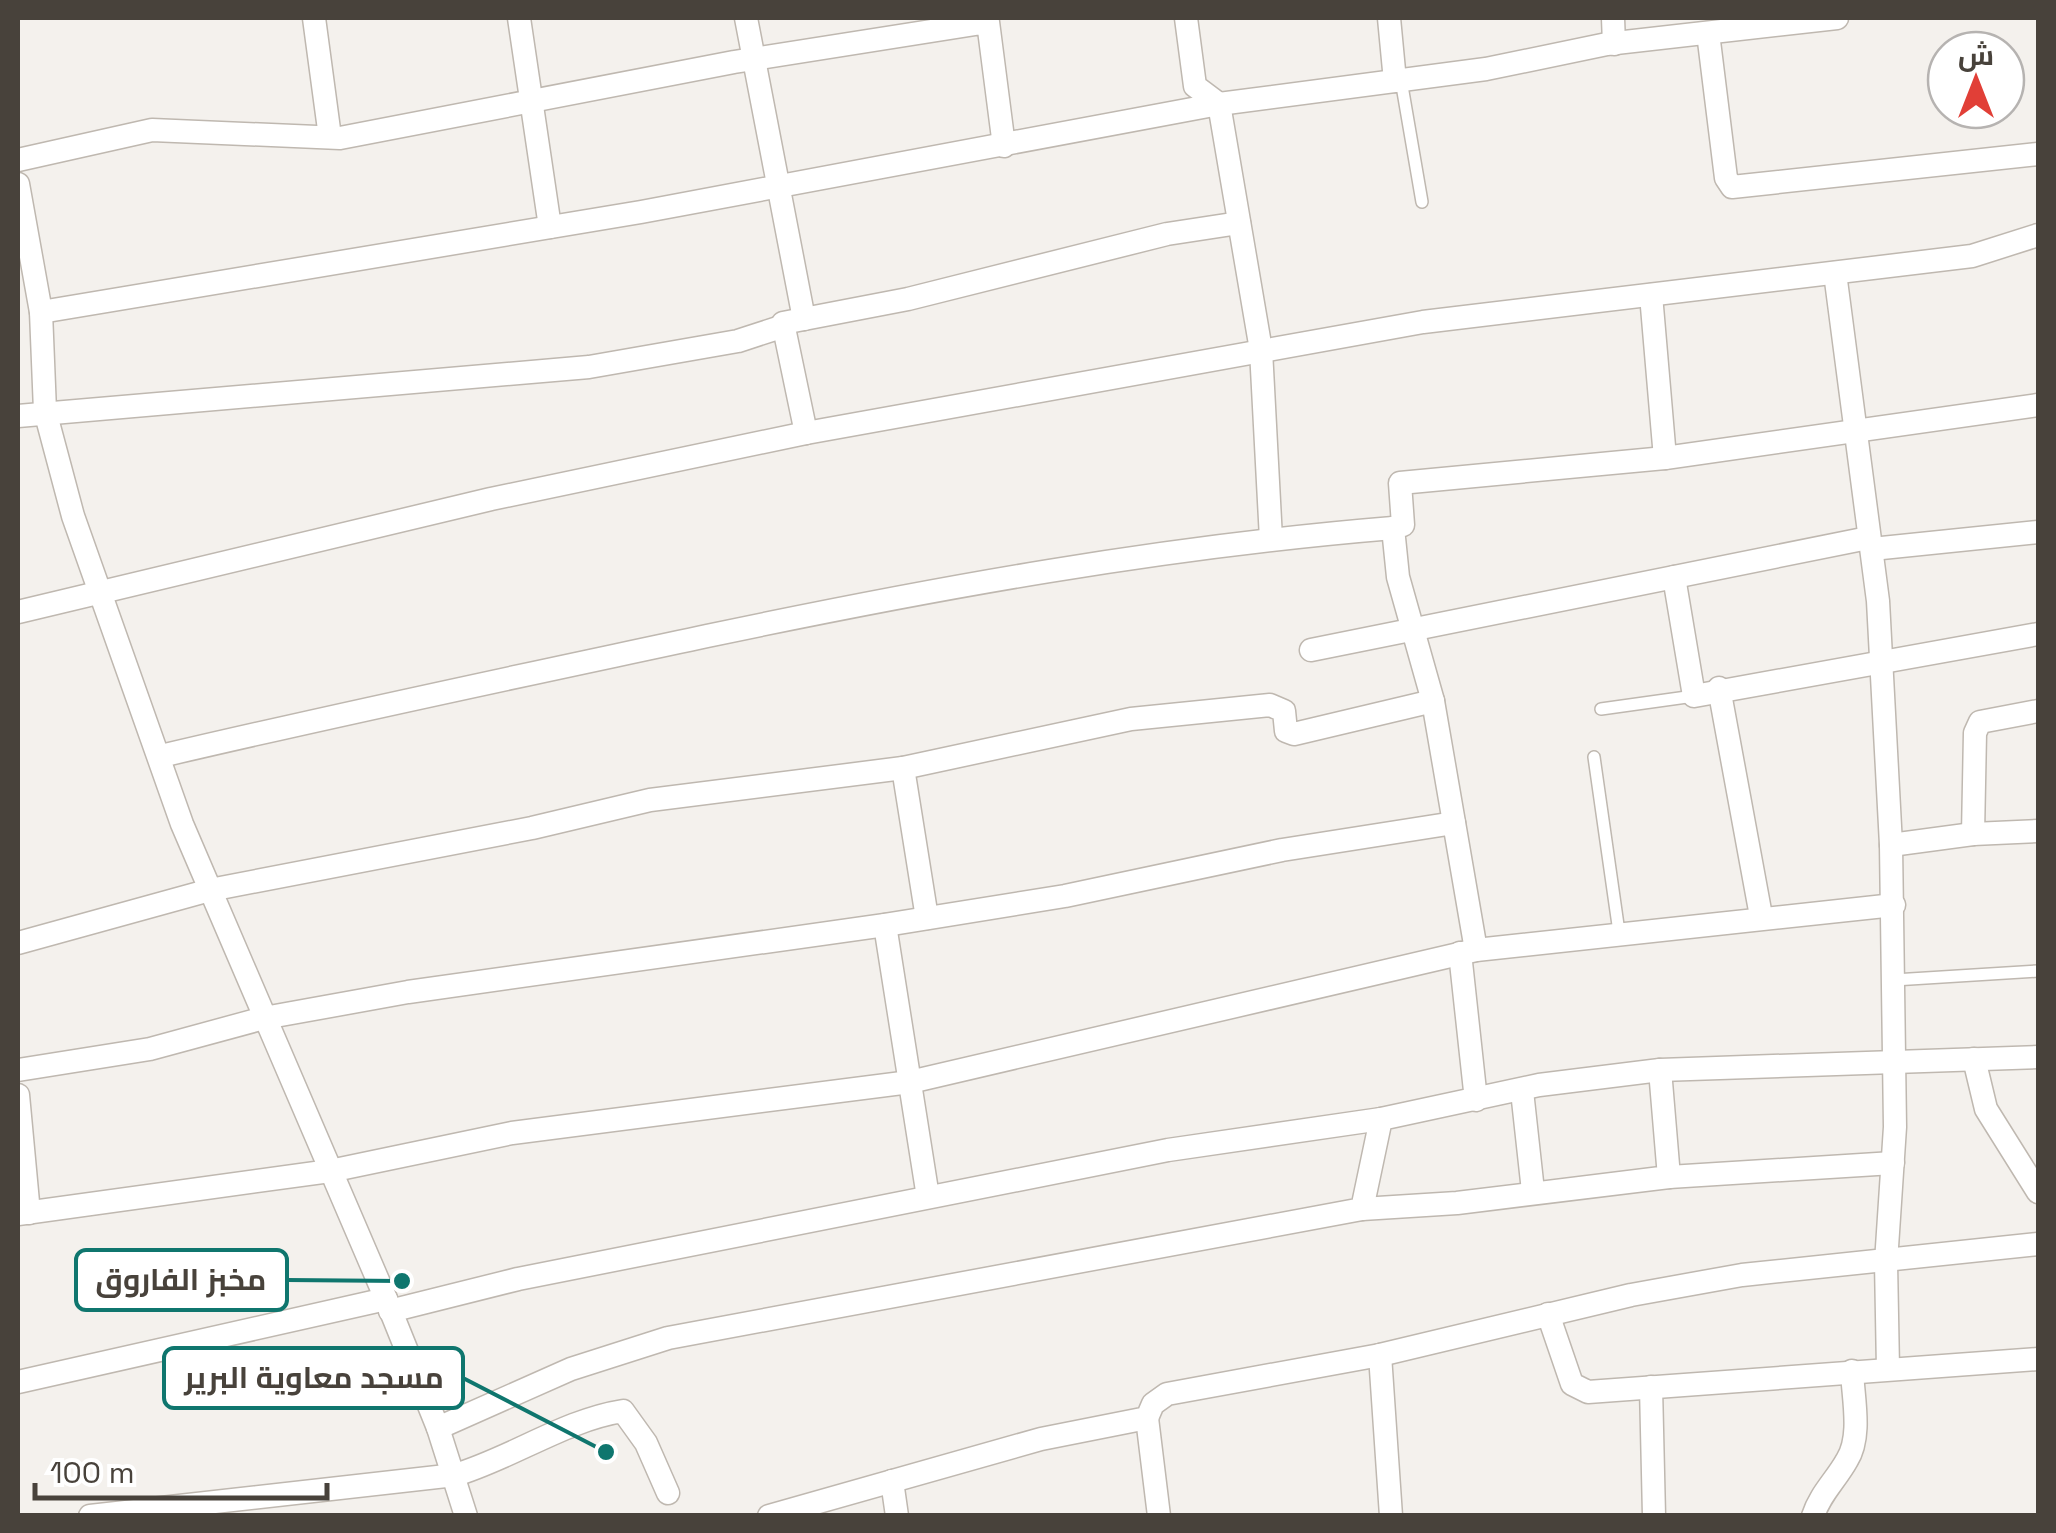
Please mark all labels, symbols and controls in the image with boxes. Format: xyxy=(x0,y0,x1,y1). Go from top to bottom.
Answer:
north arrow xyxy=(1926,30,2026,130)
text: ش xyxy=(1958,37,1994,73)
callout: مخبز الفاروق xyxy=(76,1250,287,1310)
text: مخبز الفاروق xyxy=(96,1260,266,1299)
callout: مسجد معاوية البرير xyxy=(164,1348,463,1408)
text: مسجد معاوية البرير xyxy=(183,1358,444,1397)
scale bar xyxy=(35,1438,328,1500)
text: 100 m xyxy=(50,1453,135,1492)

